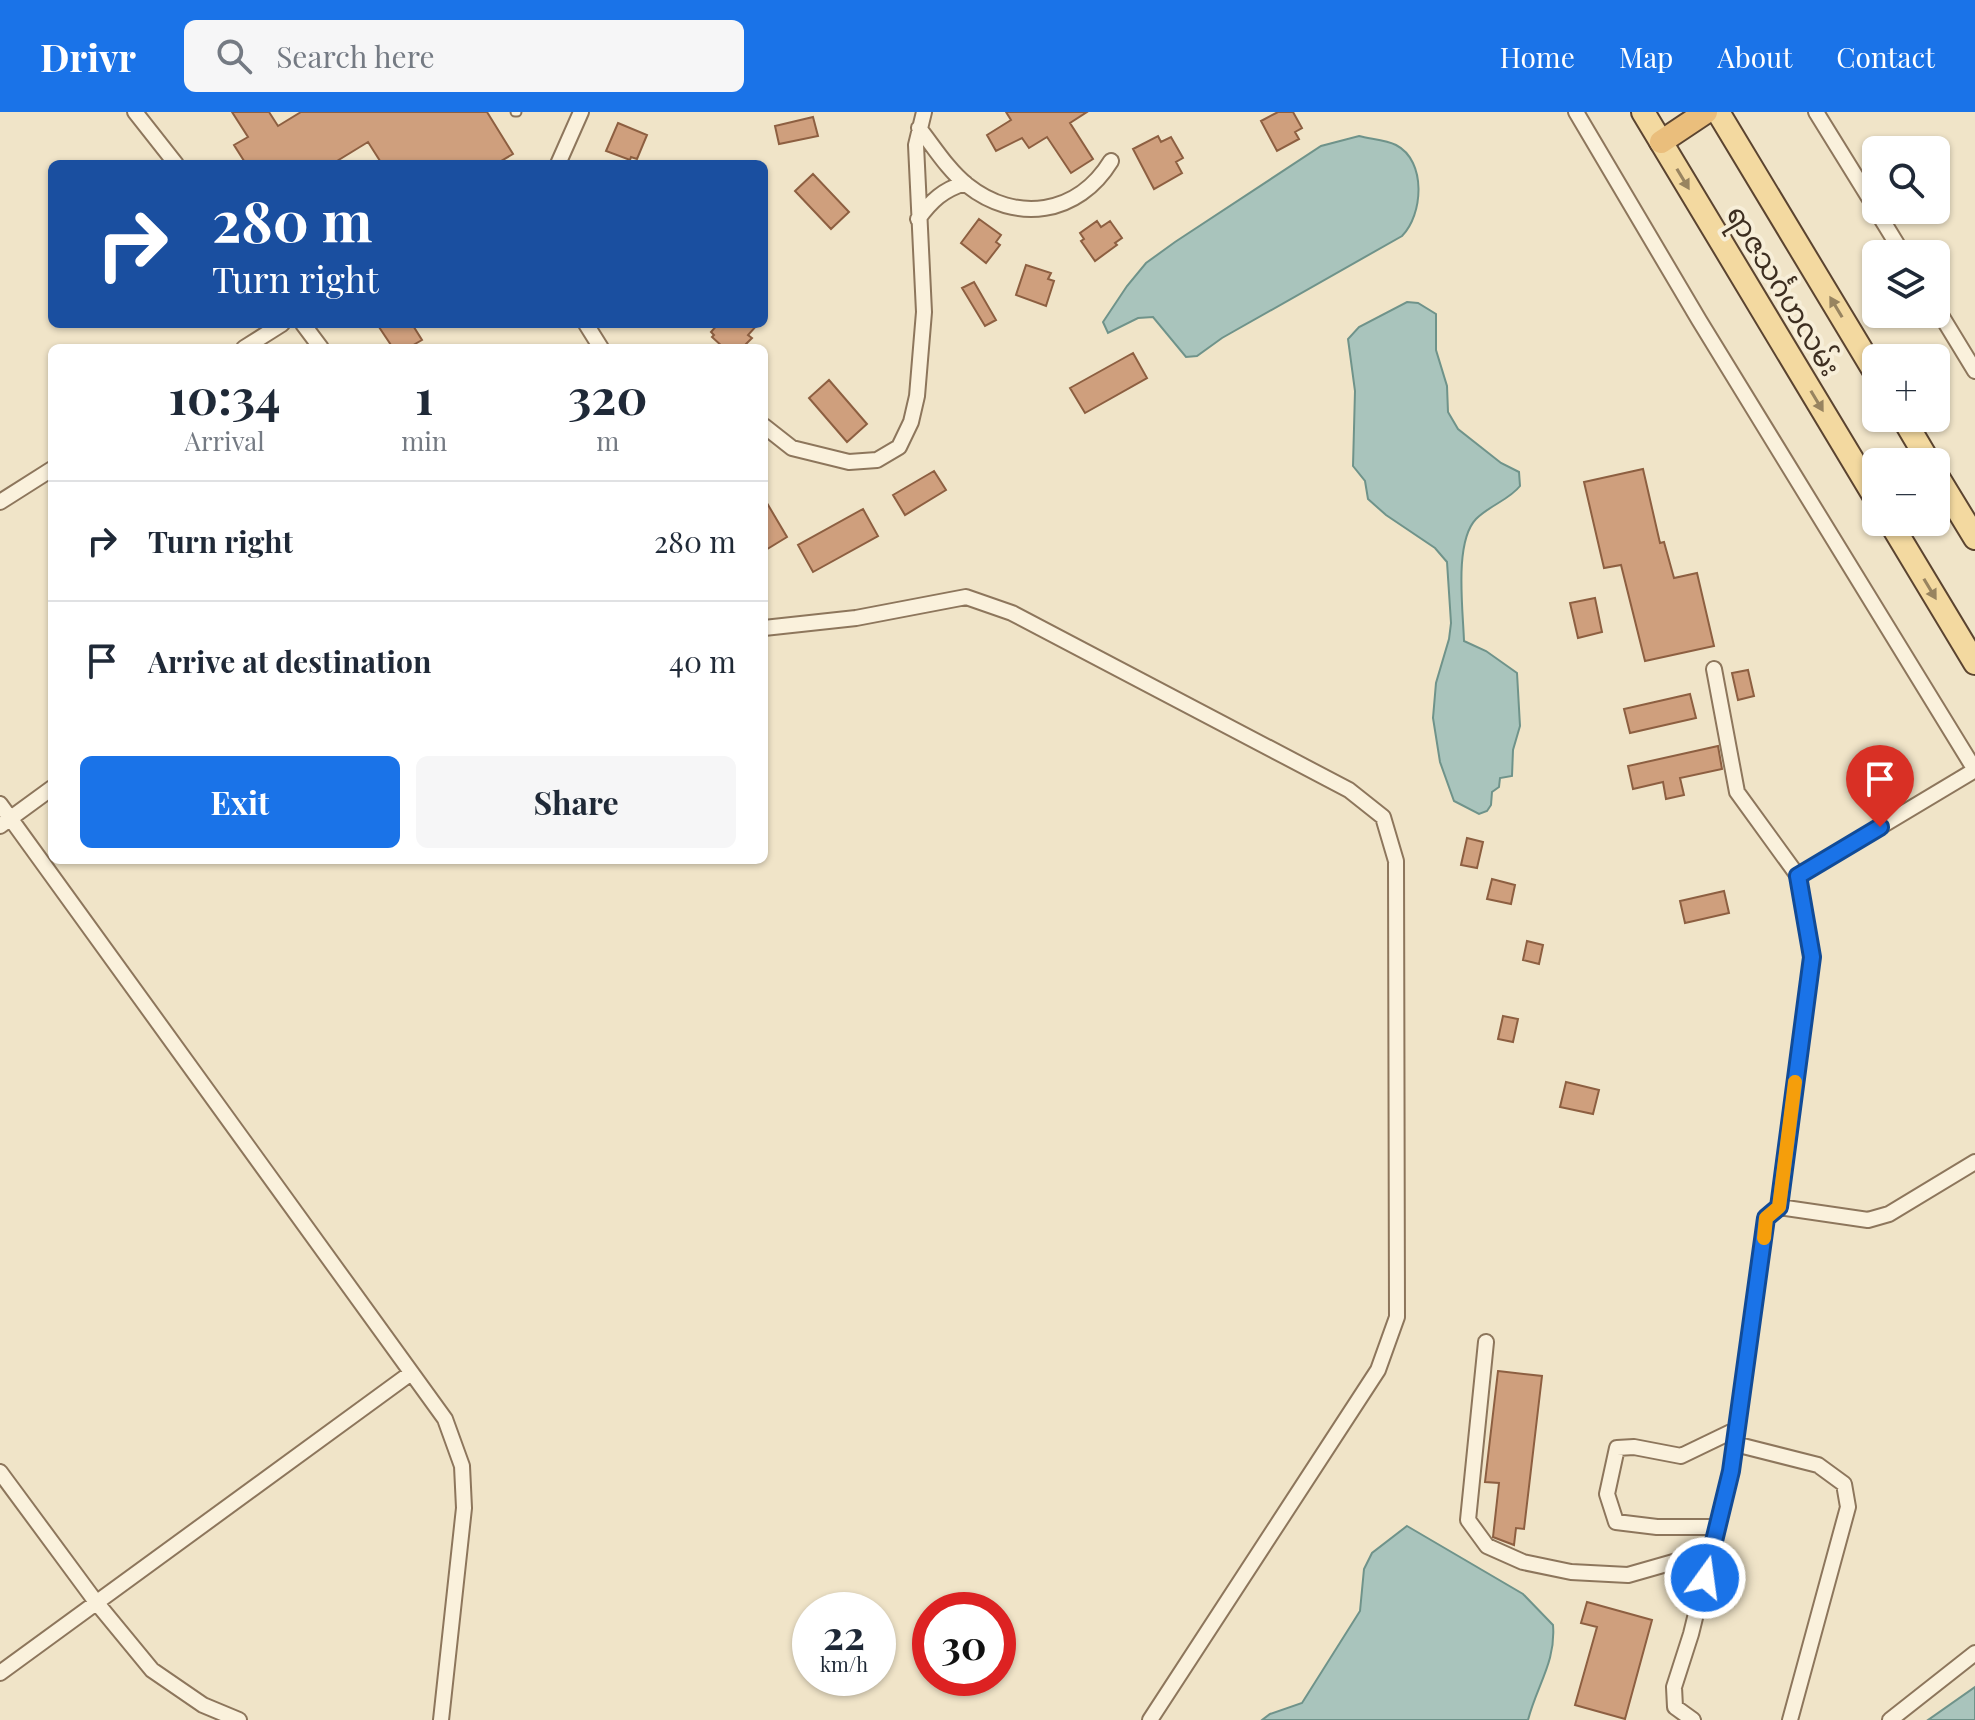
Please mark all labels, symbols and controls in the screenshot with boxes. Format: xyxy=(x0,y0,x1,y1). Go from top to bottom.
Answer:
search box xyxy=(184,20,744,92)
text: Drivr xyxy=(40,31,136,82)
icon: search xyxy=(212,34,256,78)
text: Search here xyxy=(276,36,435,76)
text: Home xyxy=(1500,38,1575,75)
text: Map xyxy=(1619,38,1673,75)
text: About xyxy=(1717,38,1792,75)
text: Contact xyxy=(1836,38,1935,75)
map controls xyxy=(1862,136,1950,536)
button: search xyxy=(1862,136,1950,224)
one-way arrow xyxy=(1676,168,1690,190)
text: 280 m xyxy=(212,182,373,257)
icon: right xyxy=(80,192,184,296)
street label: ရာဇသင်္ဂဟလမ်း xyxy=(1714,198,1851,385)
button: layers xyxy=(1862,240,1950,328)
text: Turn right xyxy=(212,254,379,302)
one-way arrow xyxy=(1829,296,1843,318)
button: + xyxy=(1862,344,1950,432)
text: 10:34 xyxy=(169,363,281,427)
text: 1 xyxy=(415,363,433,427)
text: 320 xyxy=(568,363,647,427)
one-way arrow xyxy=(1810,390,1824,412)
text: Arrival xyxy=(185,423,265,458)
text: min xyxy=(401,423,447,458)
text: m xyxy=(596,423,619,458)
button: − xyxy=(1862,448,1950,536)
icon: right xyxy=(80,519,124,563)
text: Turn right xyxy=(148,521,293,561)
text: 280 m xyxy=(654,521,736,561)
one-way arrow xyxy=(1923,578,1937,600)
icon: arrive xyxy=(80,639,124,683)
text: Arrive at destination xyxy=(148,641,431,681)
text: 40 m xyxy=(669,641,736,681)
pin xyxy=(1846,745,1914,827)
button: Exit xyxy=(80,756,400,848)
button: Share xyxy=(416,756,736,848)
icon: arrive xyxy=(1858,757,1902,801)
position arrow xyxy=(1663,1536,1747,1620)
speed limit sign: 30 xyxy=(912,1592,1016,1696)
text: 22 xyxy=(823,1607,865,1660)
text: km/h xyxy=(820,1650,868,1677)

